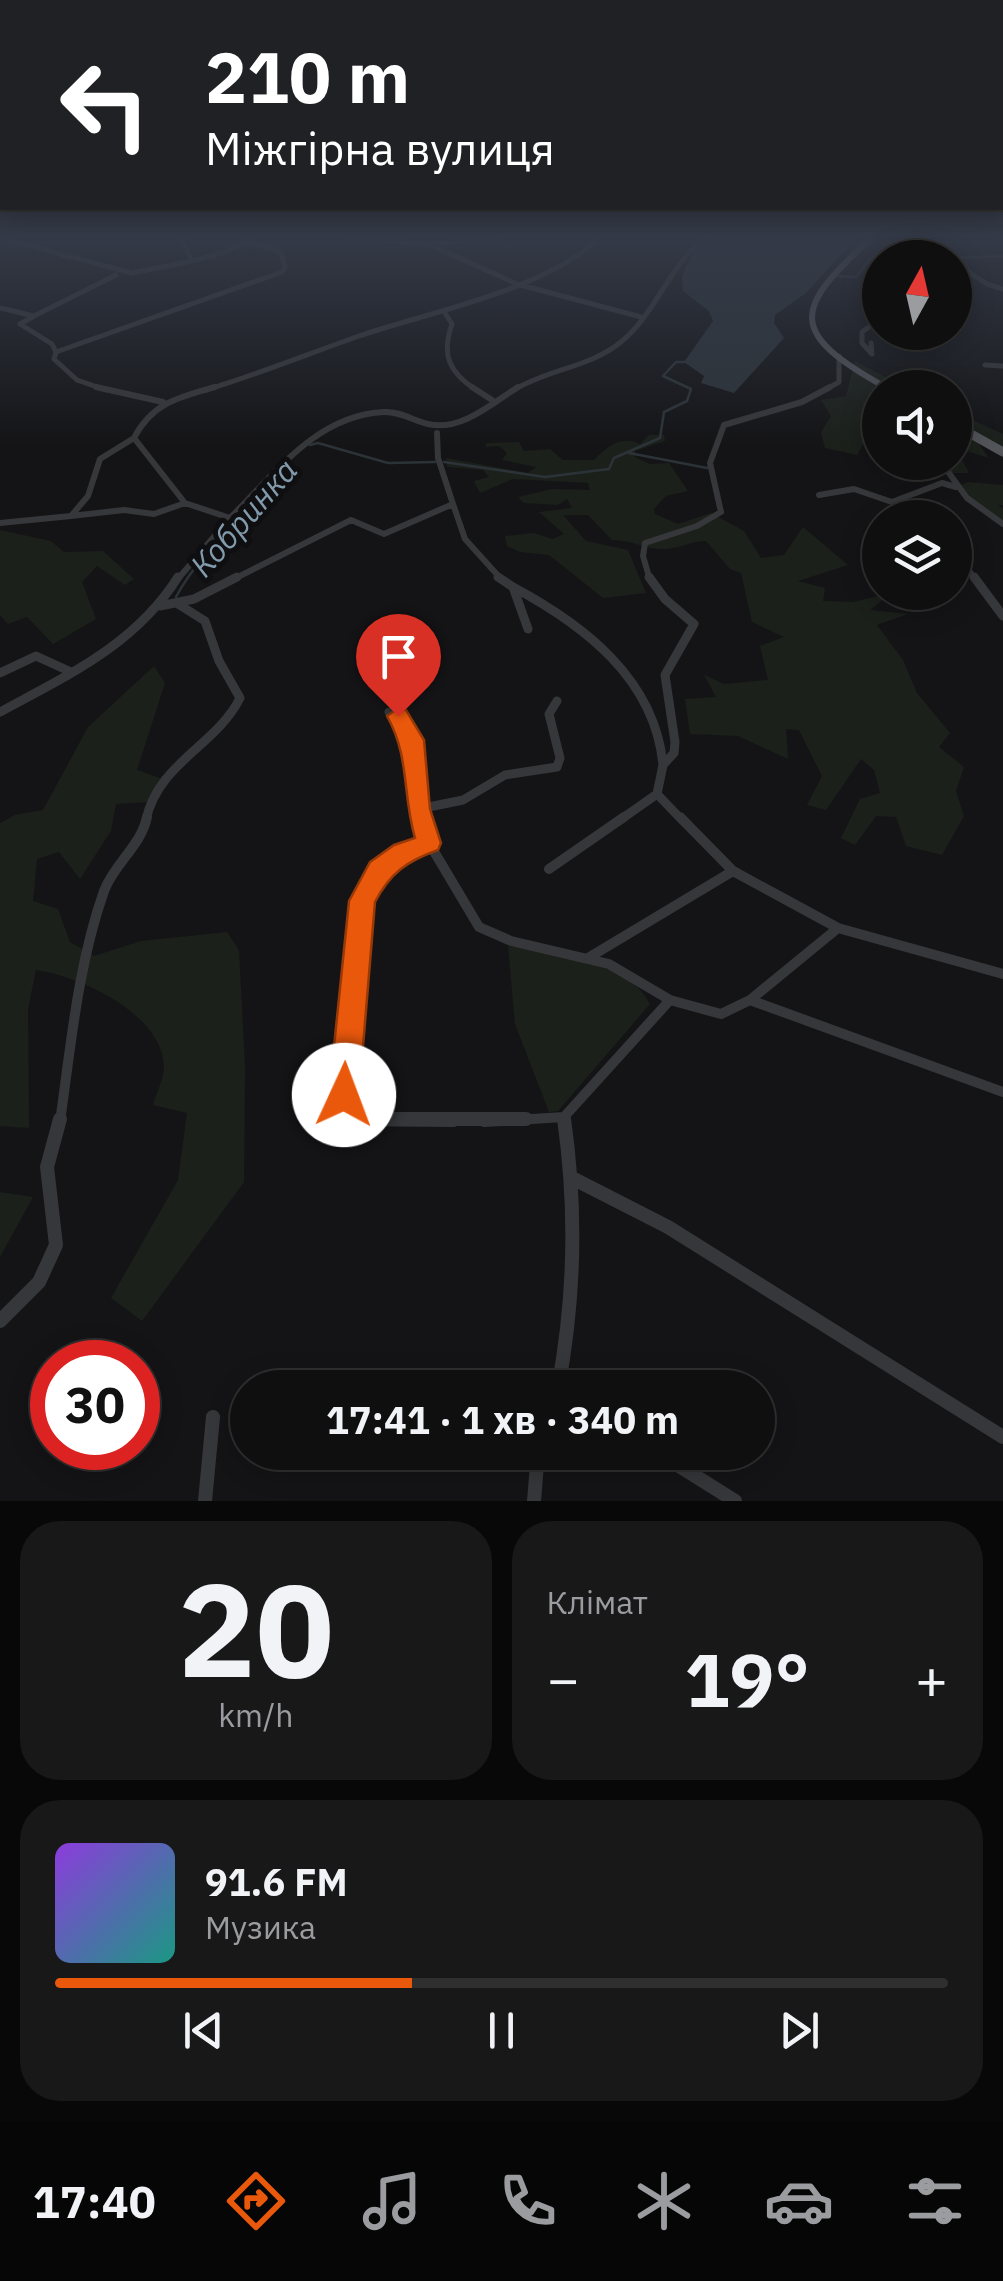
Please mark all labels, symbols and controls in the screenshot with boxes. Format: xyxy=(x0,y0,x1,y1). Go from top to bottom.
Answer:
text: 210 m xyxy=(205,31,410,122)
icon: left xyxy=(40,40,170,170)
text: Міжгірна вулиця xyxy=(205,119,555,177)
north arrow xyxy=(862,240,972,350)
map controls xyxy=(862,240,972,610)
button: sound xyxy=(862,370,972,480)
water label: Кобринка xyxy=(180,449,306,585)
button: layers xyxy=(862,500,972,610)
pin xyxy=(356,614,441,717)
icon: arrive xyxy=(371,629,426,684)
position arrow xyxy=(292,1043,396,1147)
speed limit sign: 30 xyxy=(30,1340,160,1470)
text: 17:41 · 1 хв · 340 m xyxy=(326,1395,679,1444)
text: 20 xyxy=(178,1544,334,1713)
text: Клімат xyxy=(547,1581,648,1623)
text: 19° xyxy=(685,1630,810,1728)
text: − xyxy=(547,1643,580,1714)
text: + xyxy=(915,1643,948,1714)
text: km/h xyxy=(218,1694,293,1736)
text: 91.6 FM xyxy=(205,1857,348,1906)
text: Музика xyxy=(205,1906,316,1948)
icon: previous xyxy=(176,2003,231,2058)
icon: pause xyxy=(474,2003,529,2058)
icon: next xyxy=(772,2003,827,2058)
icon: directions xyxy=(221,2166,291,2236)
icon: music xyxy=(357,2166,427,2236)
icon: phone xyxy=(493,2166,563,2236)
icon: climate xyxy=(629,2166,699,2236)
icon: car xyxy=(764,2166,834,2236)
icon: filters xyxy=(900,2166,970,2236)
text: 17:40 xyxy=(33,2172,156,2230)

